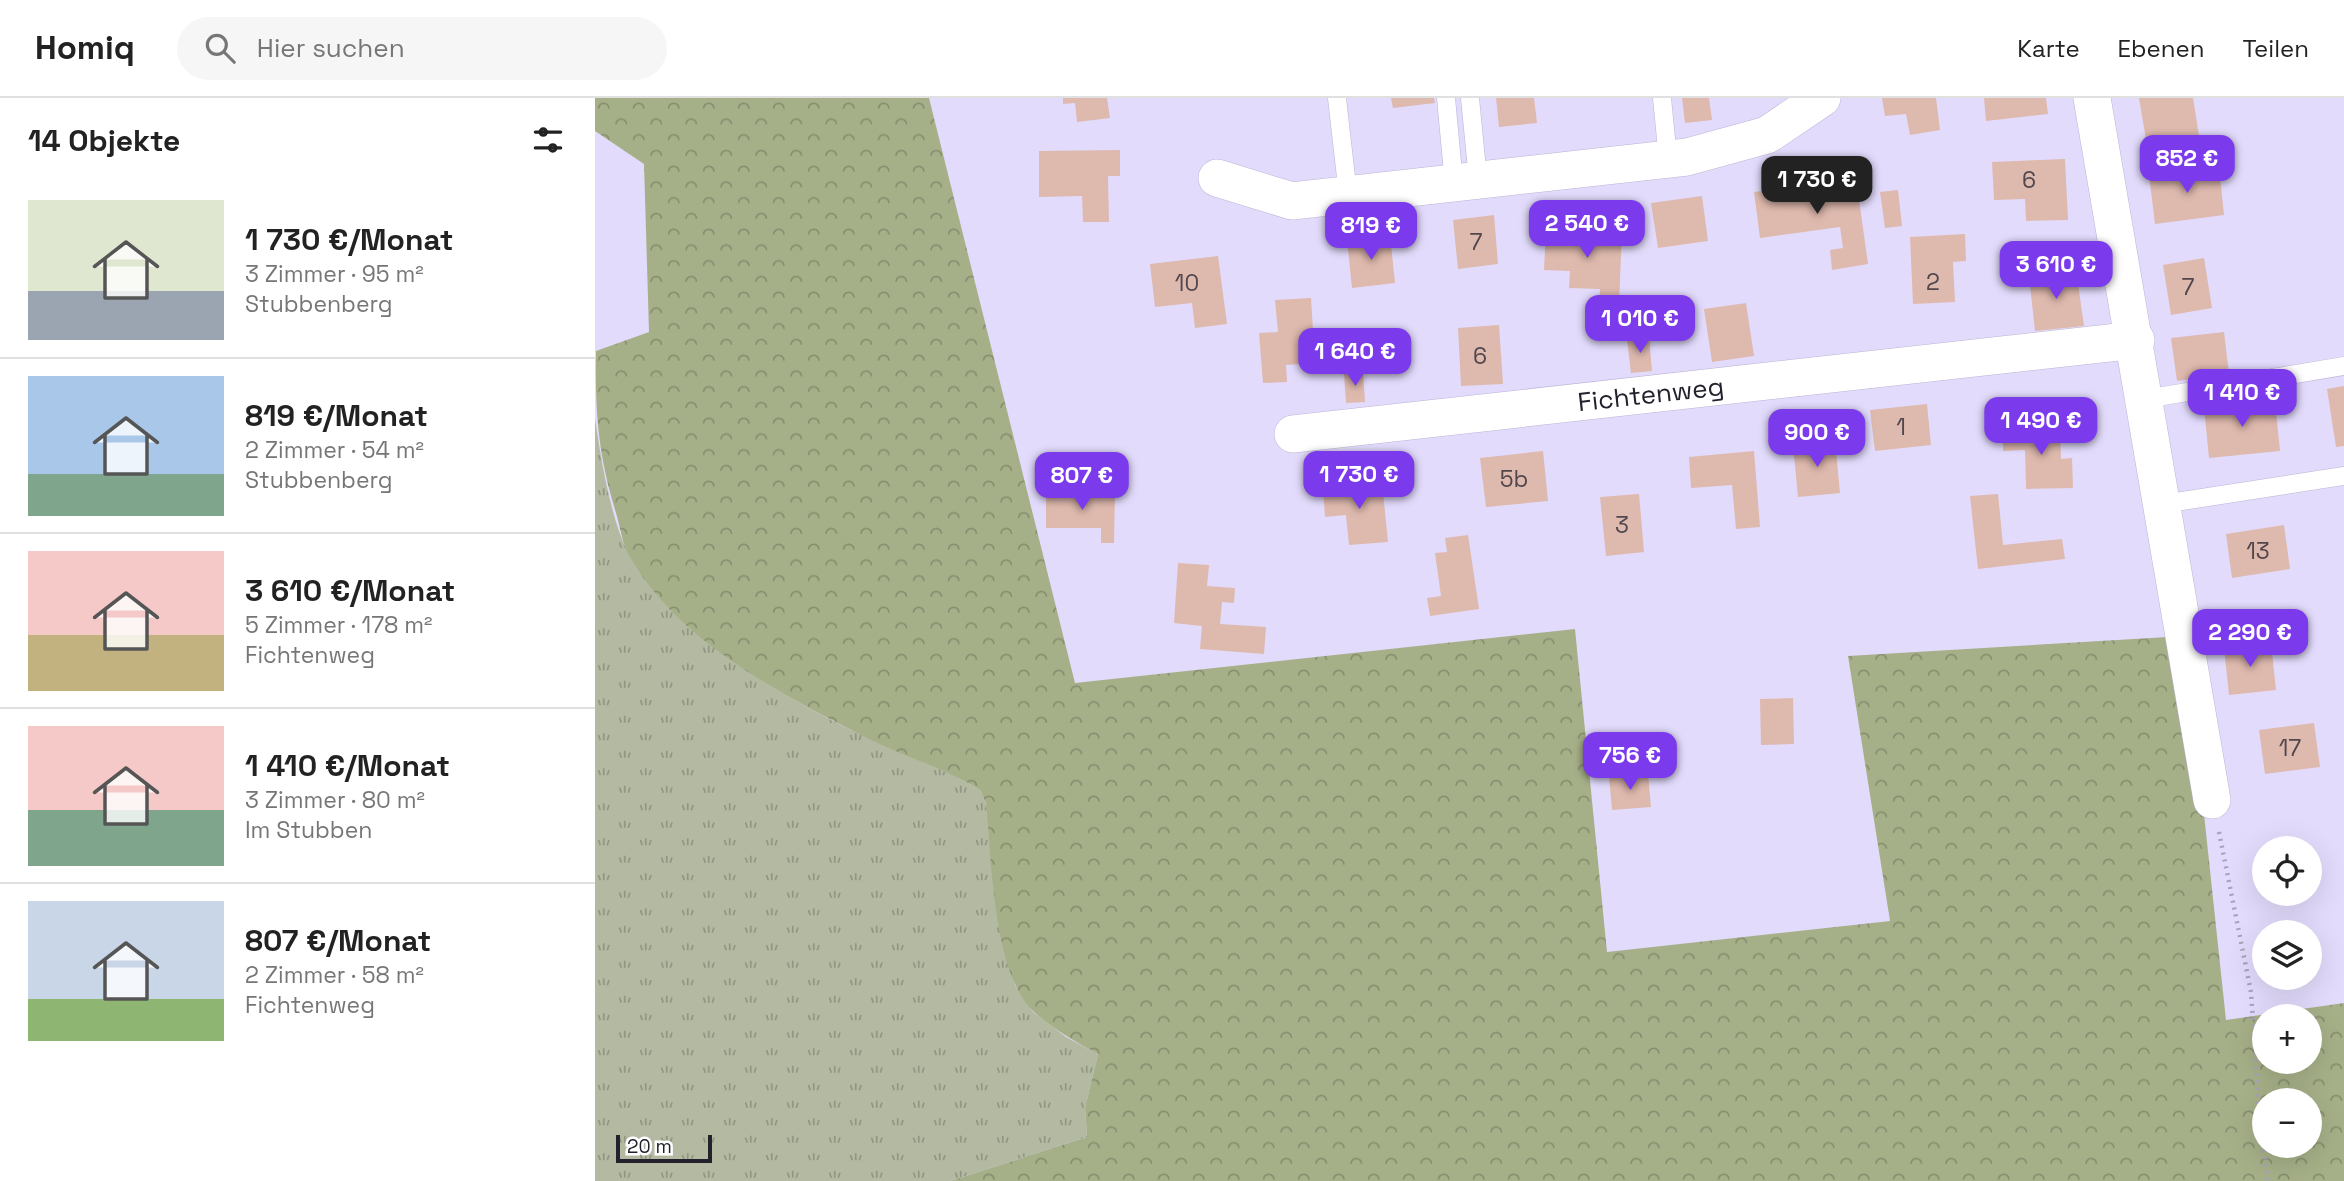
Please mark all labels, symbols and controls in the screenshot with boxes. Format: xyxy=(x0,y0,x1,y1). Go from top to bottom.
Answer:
search box xyxy=(177,17,667,80)
text: Homiq xyxy=(35,27,135,69)
icon: search xyxy=(201,29,239,67)
text: Hier suchen xyxy=(257,31,405,65)
text: Karte xyxy=(2017,33,2080,64)
text: Ebenen xyxy=(2118,33,2204,64)
text: Teilen xyxy=(2242,33,2309,64)
text: 14 Objekte xyxy=(28,121,180,160)
icon: filters xyxy=(529,121,567,159)
pin: 852 € xyxy=(2138,136,2236,195)
text: 852 € xyxy=(2156,143,2218,173)
pin: 1 730 € xyxy=(1752,156,1882,216)
text: 1 730 € xyxy=(1777,164,1857,194)
house number: 6 xyxy=(2022,165,2036,195)
pin: 2 540 € xyxy=(1522,200,1652,260)
pin: 819 € xyxy=(1322,202,1420,262)
text: 2 540 € xyxy=(1545,208,1629,238)
text: 819 € xyxy=(1341,210,1401,240)
text: 1 730 €/Monat xyxy=(245,220,453,259)
house number: 7 xyxy=(1470,227,1483,257)
icon: home xyxy=(84,228,168,312)
pin: 3 610 € xyxy=(1991,242,2121,301)
text: 3 610 € xyxy=(2016,249,2096,279)
text: 3 Zimmer · 95 m² xyxy=(245,259,424,289)
house number: 2 xyxy=(1926,267,1940,297)
house number: 10 xyxy=(1175,268,1199,298)
house number: 7 xyxy=(2182,272,2195,302)
text: Stubbenberg xyxy=(245,289,393,319)
pin: 1 010 € xyxy=(1575,296,1705,355)
text: 1 010 € xyxy=(1601,303,1679,333)
pin: 1 640 € xyxy=(1290,328,1420,388)
text: 1 640 € xyxy=(1314,336,1396,366)
house number: 6 xyxy=(1473,341,1487,371)
street label: Fichtenweg xyxy=(1576,369,1726,419)
pin: 1 410 € xyxy=(2177,370,2307,429)
text: 1 410 € xyxy=(2204,377,2280,407)
text: 819 €/Monat xyxy=(245,396,428,435)
pin: 1 490 € xyxy=(1976,398,2106,457)
icon: home xyxy=(84,404,168,488)
text: 1 490 € xyxy=(2000,405,2082,435)
pin: 900 € xyxy=(1768,410,1866,469)
house number: 1 xyxy=(1896,412,1906,442)
text: 900 € xyxy=(1784,417,1850,447)
text: 2 Zimmer · 54 m² xyxy=(245,435,424,465)
pin: 807 € xyxy=(1033,452,1131,512)
pin: 1 730 € xyxy=(1294,452,1424,511)
text: 1 730 € xyxy=(1319,459,1399,489)
text: 807 € xyxy=(1051,460,1113,490)
house number: 5b xyxy=(1500,464,1528,494)
text: Stubbenberg xyxy=(245,465,393,495)
house number: 3 xyxy=(1615,510,1629,540)
house number: 13 xyxy=(2246,536,2270,566)
text: 3 610 €/Monat xyxy=(245,571,455,610)
icon: home xyxy=(84,579,168,663)
text: 5 Zimmer · 178 m² xyxy=(245,610,433,640)
pin: 2 290 € xyxy=(2185,610,2315,669)
text: 2 290 € xyxy=(2208,617,2292,647)
text: Fichtenweg xyxy=(245,640,375,670)
pin: 756 € xyxy=(1581,732,1679,792)
house number: 17 xyxy=(2279,733,2301,763)
text: 756 € xyxy=(1599,740,1661,770)
text: 1 410 €/Monat xyxy=(245,746,450,785)
icon: home xyxy=(84,754,168,838)
text: 3 Zimmer · 80 m² xyxy=(245,785,425,815)
text: Im Stubben xyxy=(245,815,372,845)
map controls xyxy=(2252,836,2322,1158)
button: locate xyxy=(2252,836,2322,906)
button: layers xyxy=(2252,920,2322,990)
text: 807 €/Monat xyxy=(245,921,431,960)
icon: home xyxy=(84,929,168,1013)
text: 2 Zimmer · 58 m² xyxy=(245,960,424,990)
text: Fichtenweg xyxy=(245,990,375,1020)
button: + xyxy=(2252,1004,2322,1074)
button: − xyxy=(2252,1088,2322,1158)
scale bar xyxy=(616,1132,712,1164)
text: 20 m xyxy=(627,1134,672,1159)

